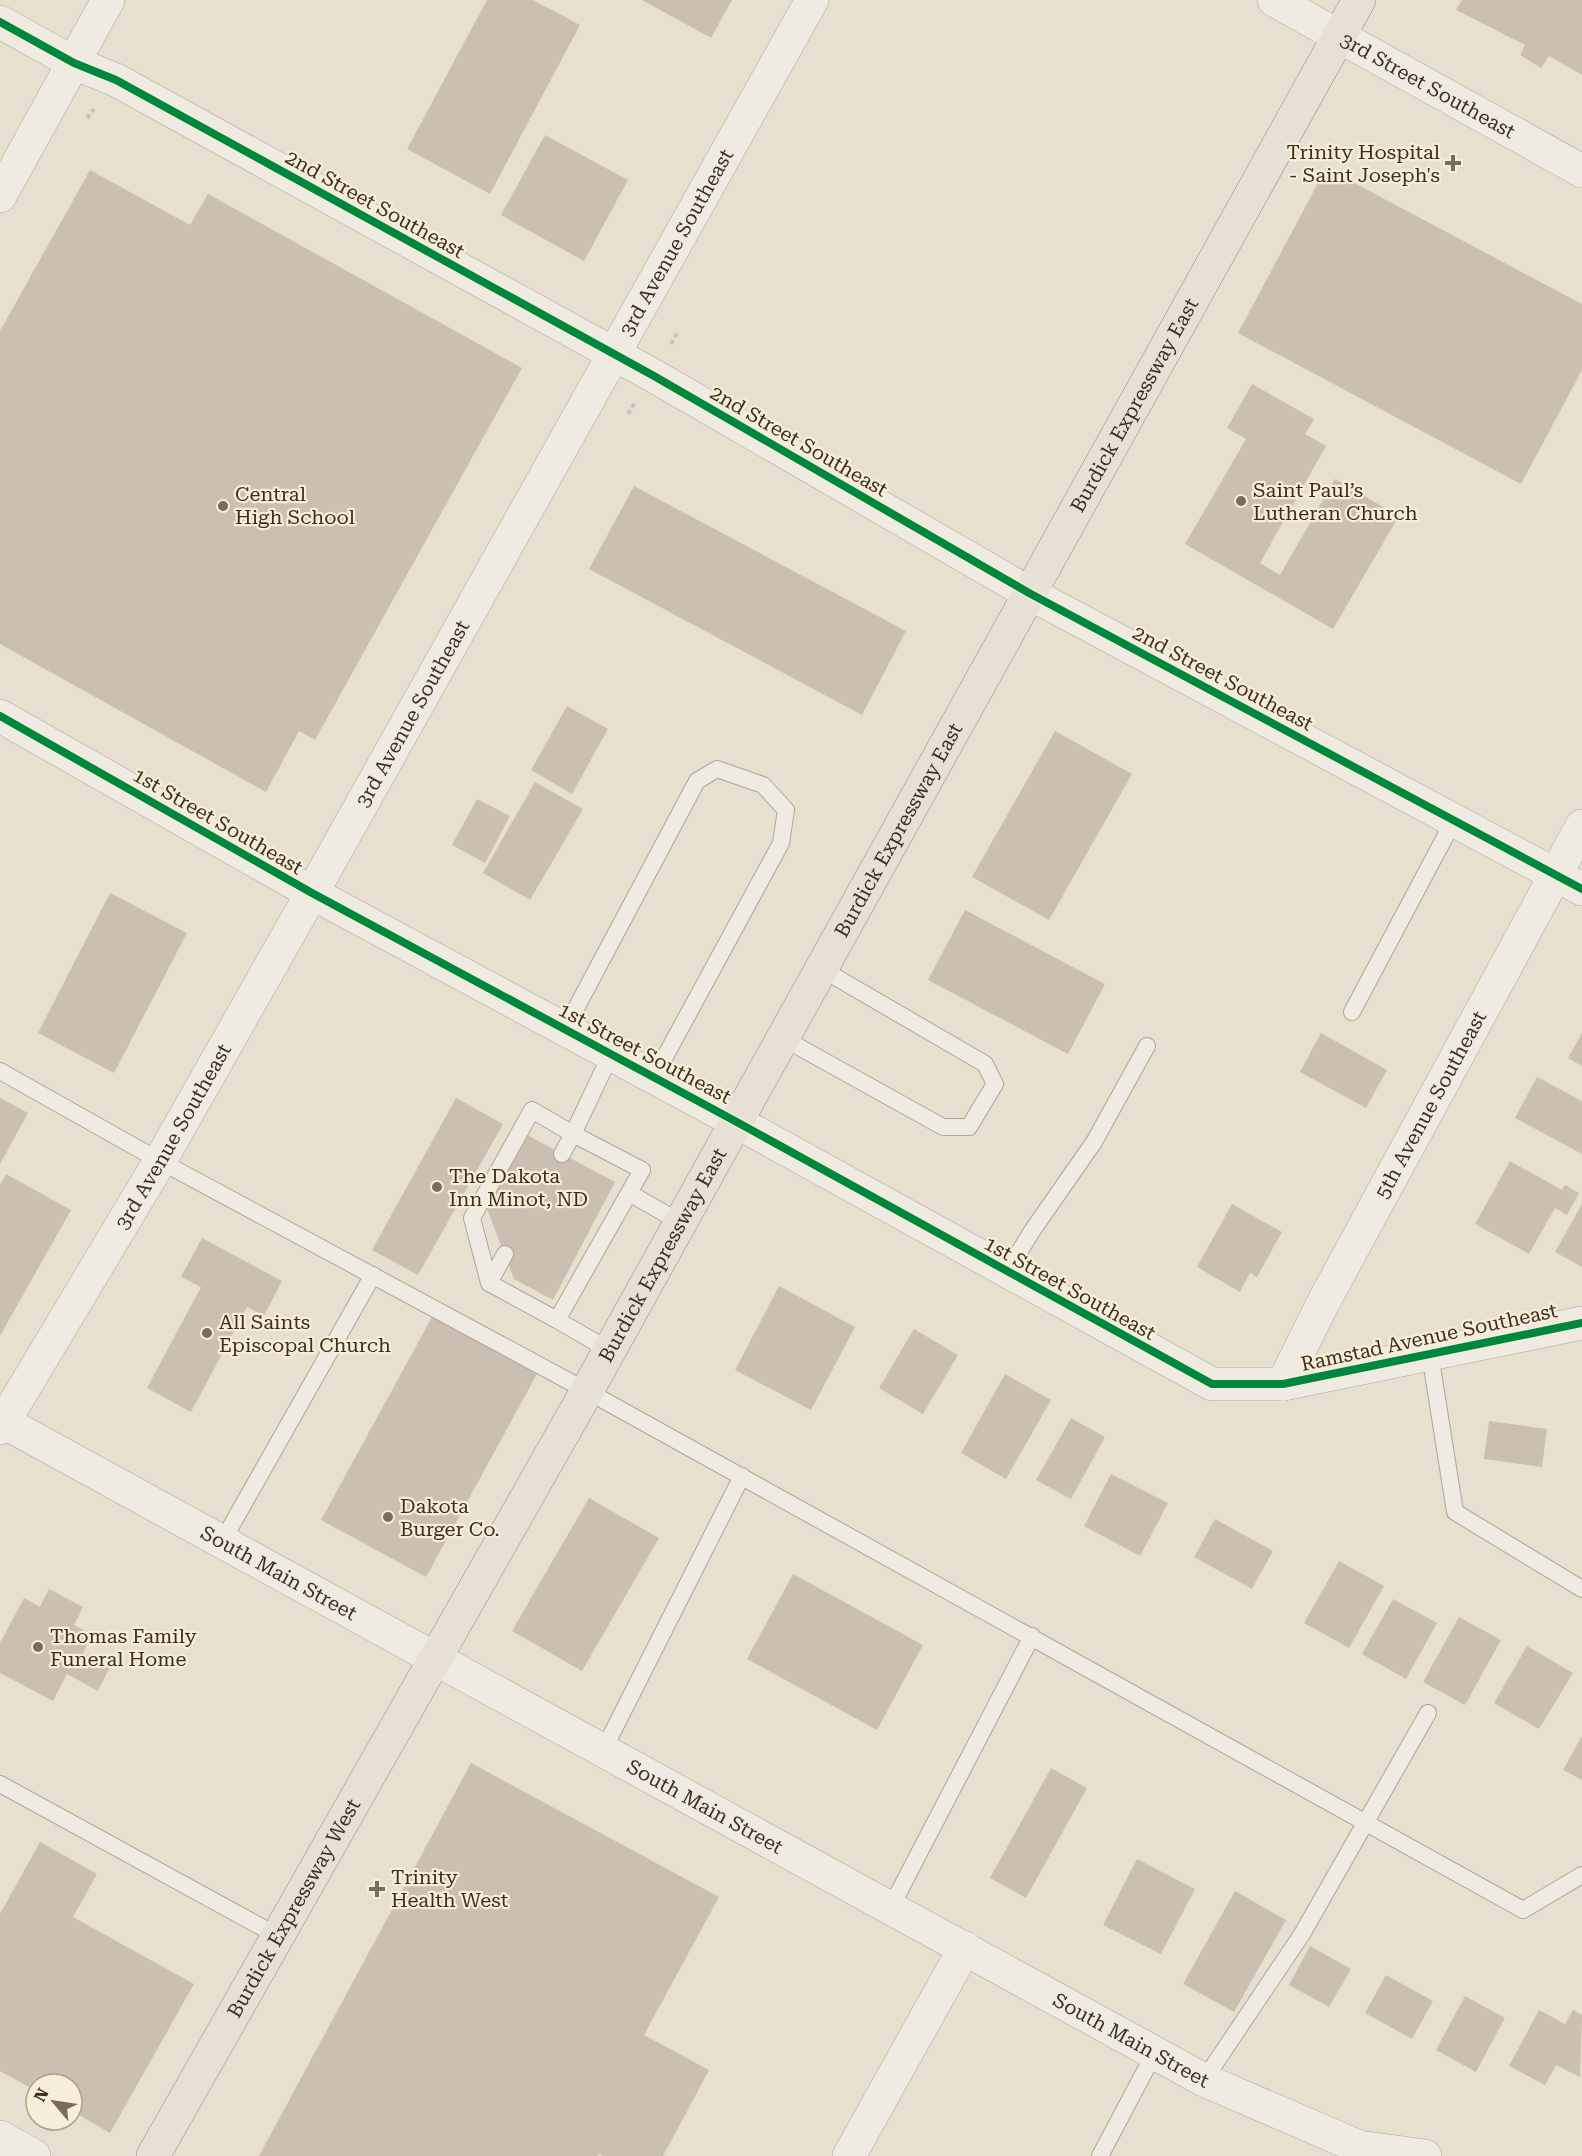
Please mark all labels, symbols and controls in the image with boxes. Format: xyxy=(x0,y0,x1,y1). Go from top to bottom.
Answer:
street label: 3rd Street Southeast xyxy=(1336,27,1520,144)
place label: Trinity Hospital - Saint Joseph's xyxy=(1286,140,1440,187)
street label: 3rd Avenue Southeast xyxy=(614,144,738,340)
street label: 2nd Street Southeast xyxy=(281,145,469,263)
marker: Trinity Hospital - Saint Joseph's xyxy=(1444,154,1462,172)
street label: Burdick Expressway East xyxy=(1065,293,1203,517)
street label: 2nd Street Southeast xyxy=(706,380,892,502)
place label: Saint Paul’s Lutheran Church xyxy=(1253,478,1418,525)
place label: Central High School xyxy=(235,482,355,529)
marker: Saint Paul’s Lutheran Church xyxy=(1234,494,1248,508)
marker: Central High School xyxy=(216,499,230,513)
street label: 3rd Avenue Southeast xyxy=(351,615,475,811)
street label: 2nd Street Southeast xyxy=(1129,620,1318,736)
street label: Burdick Expressway East xyxy=(829,718,968,941)
street label: 1st Street Southeast xyxy=(129,763,308,880)
street label: 1st Street Southeast xyxy=(554,997,736,1109)
street label: 5th Avenue Southeast xyxy=(1370,1006,1492,1203)
street label: 3rd Avenue Southeast xyxy=(110,1039,236,1234)
street label: Burdick Expressway East xyxy=(593,1143,732,1366)
place label: The Dakota Inn Minot, ND xyxy=(449,1164,588,1211)
marker: The Dakota Inn Minot, ND xyxy=(430,1180,444,1194)
street label: 1st Street Southeast xyxy=(980,1231,1160,1345)
street label: Ramstad Avenue Southeast xyxy=(1299,1298,1560,1376)
place label: All Saints Episcopal Church xyxy=(219,1310,391,1357)
marker: All Saints Episcopal Church xyxy=(200,1326,214,1340)
place label: Dakota Burger Co. xyxy=(400,1494,500,1541)
marker: Dakota Burger Co. xyxy=(381,1510,395,1524)
street label: South Main Street xyxy=(197,1520,362,1626)
place label: Thomas Family Funeral Home xyxy=(50,1624,197,1671)
marker: Thomas Family Funeral Home xyxy=(31,1640,45,1654)
street label: South Main Street xyxy=(623,1754,788,1859)
street label: Burdick Expressway West xyxy=(222,1794,366,2022)
place label: Trinity Health West xyxy=(391,1865,509,1912)
marker: Trinity Health West xyxy=(368,1880,386,1898)
street label: South Main Street xyxy=(1049,1988,1213,2093)
north arrow xyxy=(24,2072,84,2132)
text: N xyxy=(30,2085,53,2105)

